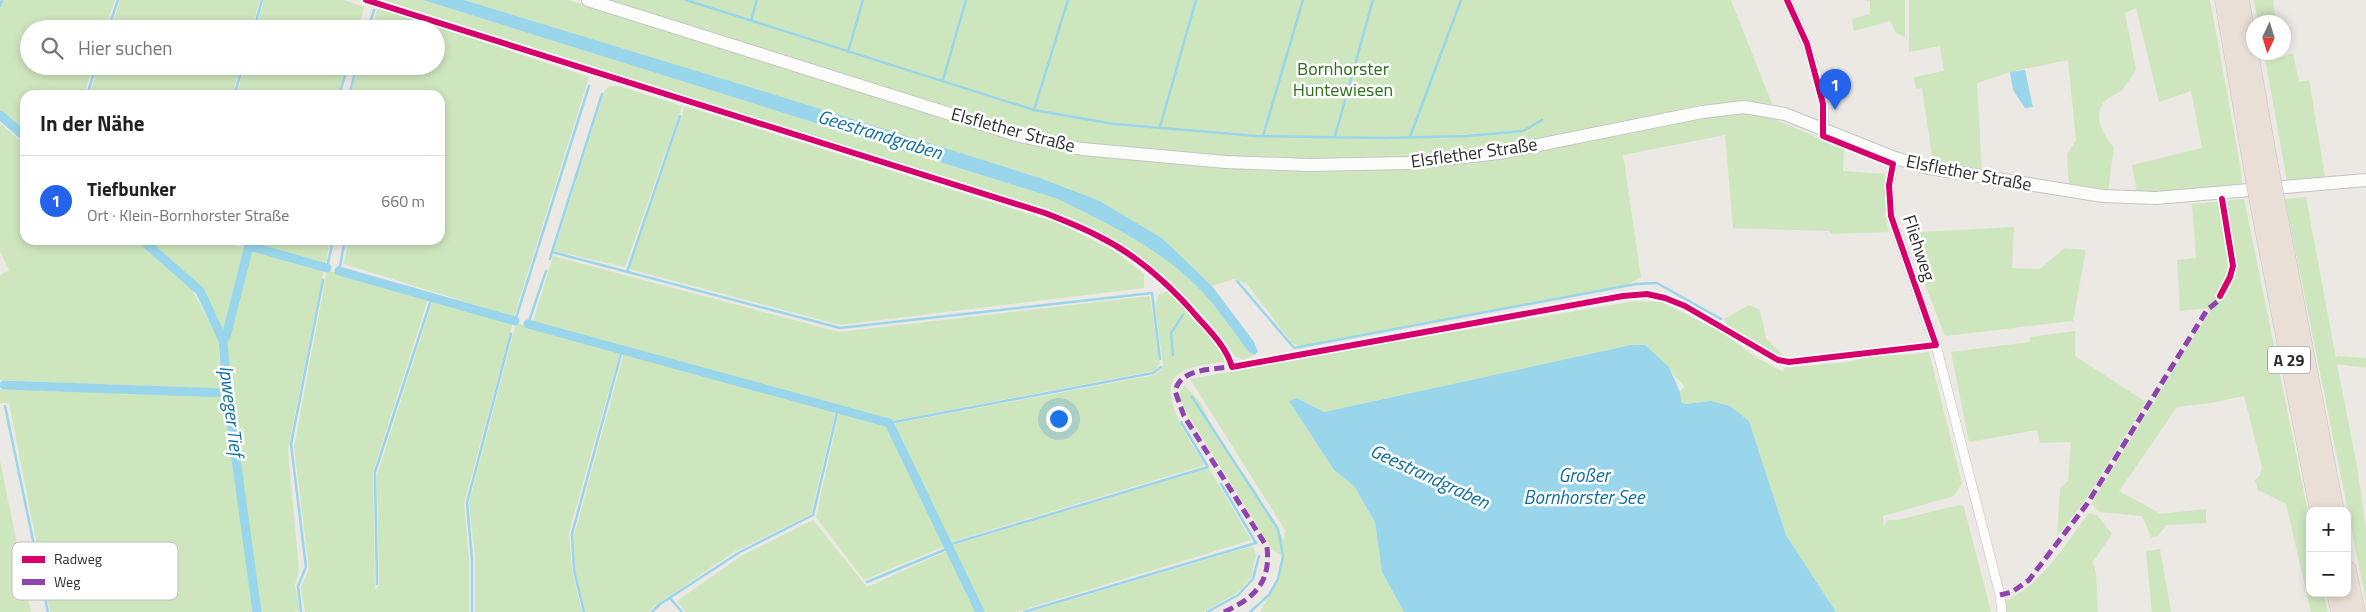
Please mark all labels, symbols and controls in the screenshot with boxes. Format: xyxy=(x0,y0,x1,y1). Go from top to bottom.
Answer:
north arrow xyxy=(2246,15,2291,60)
search box xyxy=(20,20,445,75)
text: Hier suchen xyxy=(78,33,173,62)
icon: search xyxy=(38,34,66,62)
park label: Bornhorster Huntewiesen xyxy=(1293,55,1393,103)
pin: 1 xyxy=(1819,69,1851,110)
street label: Elsflether Straße xyxy=(948,100,1078,159)
water label: Geestrandgraben xyxy=(814,101,946,166)
text: In der Nähe xyxy=(40,107,145,139)
street label: Elsflether Straße xyxy=(1409,130,1539,175)
street label: Elsflether Straße xyxy=(1904,147,2034,198)
text: Tiefbunker xyxy=(87,174,176,203)
text: 1 xyxy=(52,189,60,213)
text: 660 m xyxy=(381,189,425,213)
text: Ort · Klein-Bornhorster Straße xyxy=(87,203,289,227)
street label: Fliehweg xyxy=(1896,211,1943,284)
road number: A 29 xyxy=(2268,346,2310,374)
water label: Ipweger Tief xyxy=(213,364,253,461)
your location xyxy=(1046,406,1072,432)
water label: Geestrandgraben xyxy=(1366,435,1495,516)
water label: Großer Bornhorster See xyxy=(1524,460,1646,511)
map controls xyxy=(2306,507,2351,597)
button: + xyxy=(2306,507,2351,552)
legend xyxy=(12,542,178,600)
text: Radweg xyxy=(54,548,102,569)
button: − xyxy=(2306,552,2351,597)
text: Weg xyxy=(54,571,80,592)

